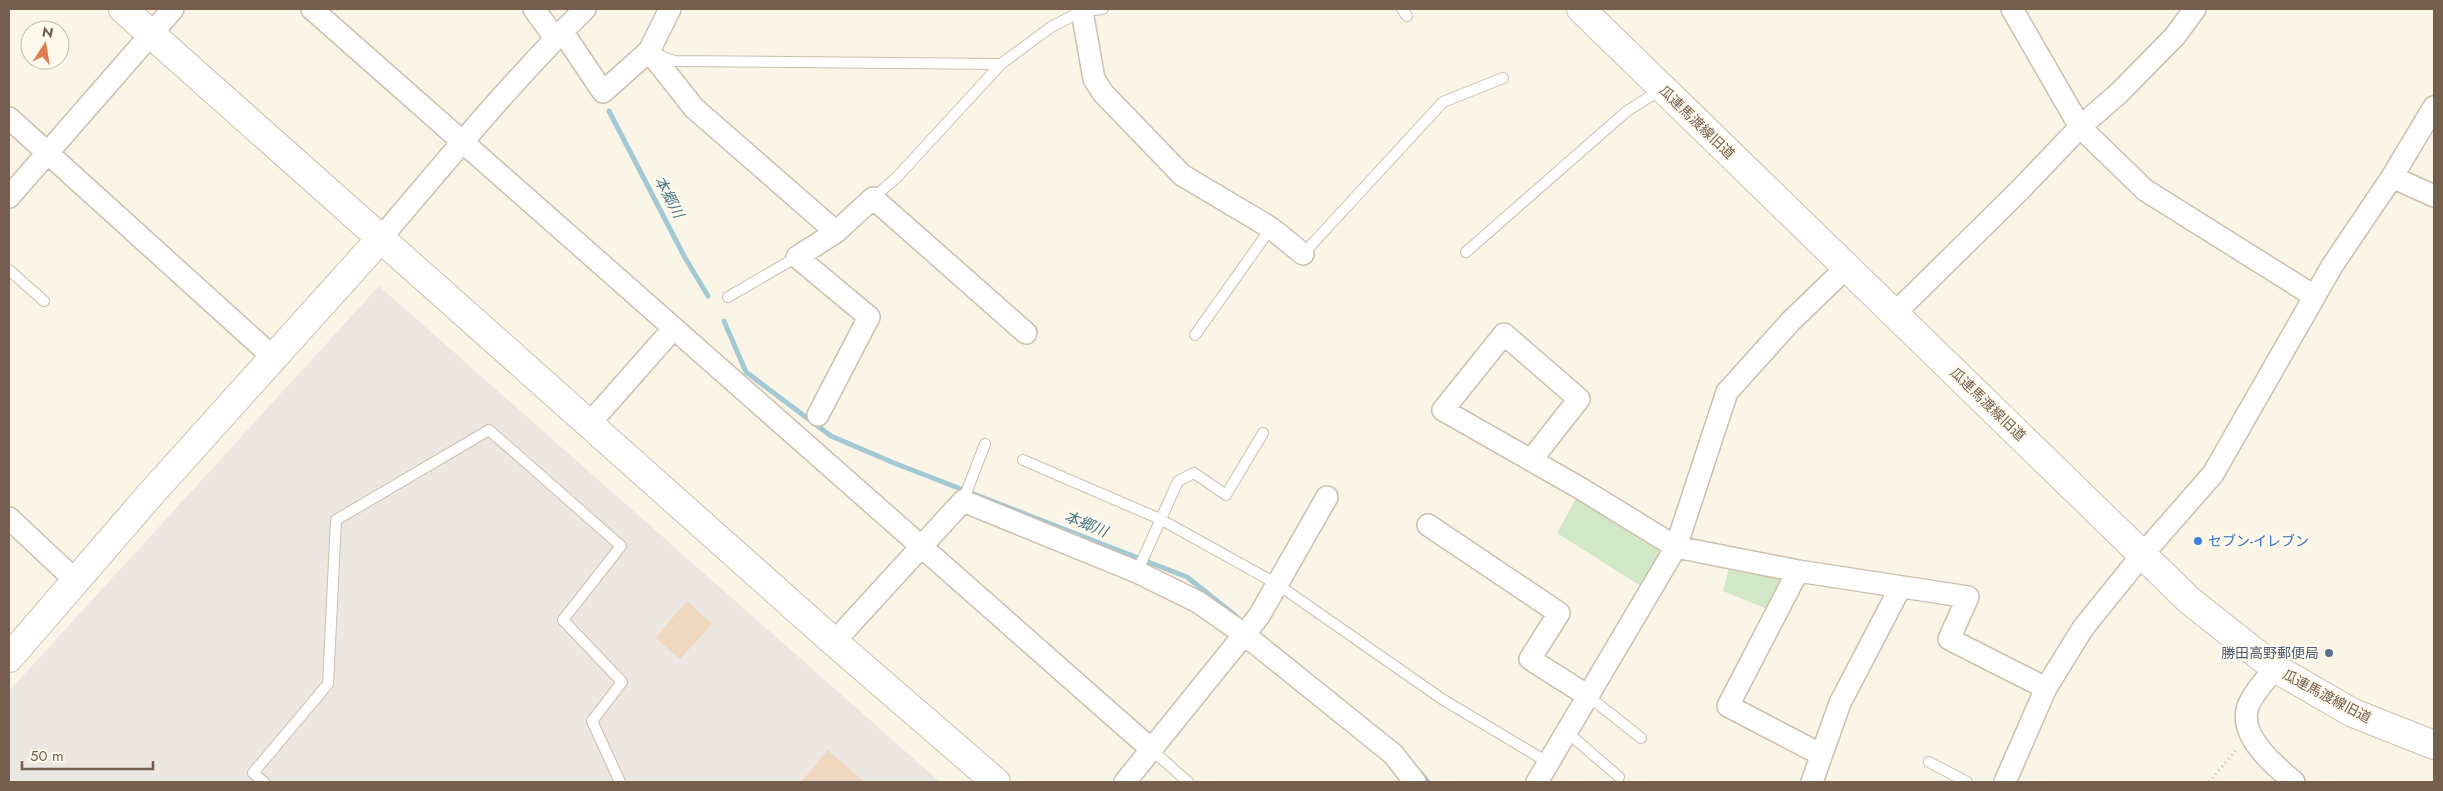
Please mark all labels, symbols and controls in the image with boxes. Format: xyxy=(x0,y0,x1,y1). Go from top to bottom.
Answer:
north arrow xyxy=(20,20,70,70)
text: N xyxy=(40,21,55,43)
street label: 瓜連馬渡線旧道 xyxy=(1655,81,1739,163)
water label: 本郷川 xyxy=(649,172,690,224)
street label: 瓜連馬渡線旧道 xyxy=(1946,363,2030,445)
water label: 本郷川 xyxy=(1061,505,1113,543)
place label: セブン-イレブン xyxy=(2208,531,2309,551)
marker: セブン-イレブン xyxy=(2192,535,2204,547)
place label: 勝田高野郵便局 xyxy=(2221,643,2319,663)
marker: 勝田高野郵便局 xyxy=(2323,647,2335,659)
street label: 瓜連馬渡線旧道 xyxy=(2279,664,2375,728)
scale bar xyxy=(22,738,154,770)
text: 50 m xyxy=(30,745,64,767)

